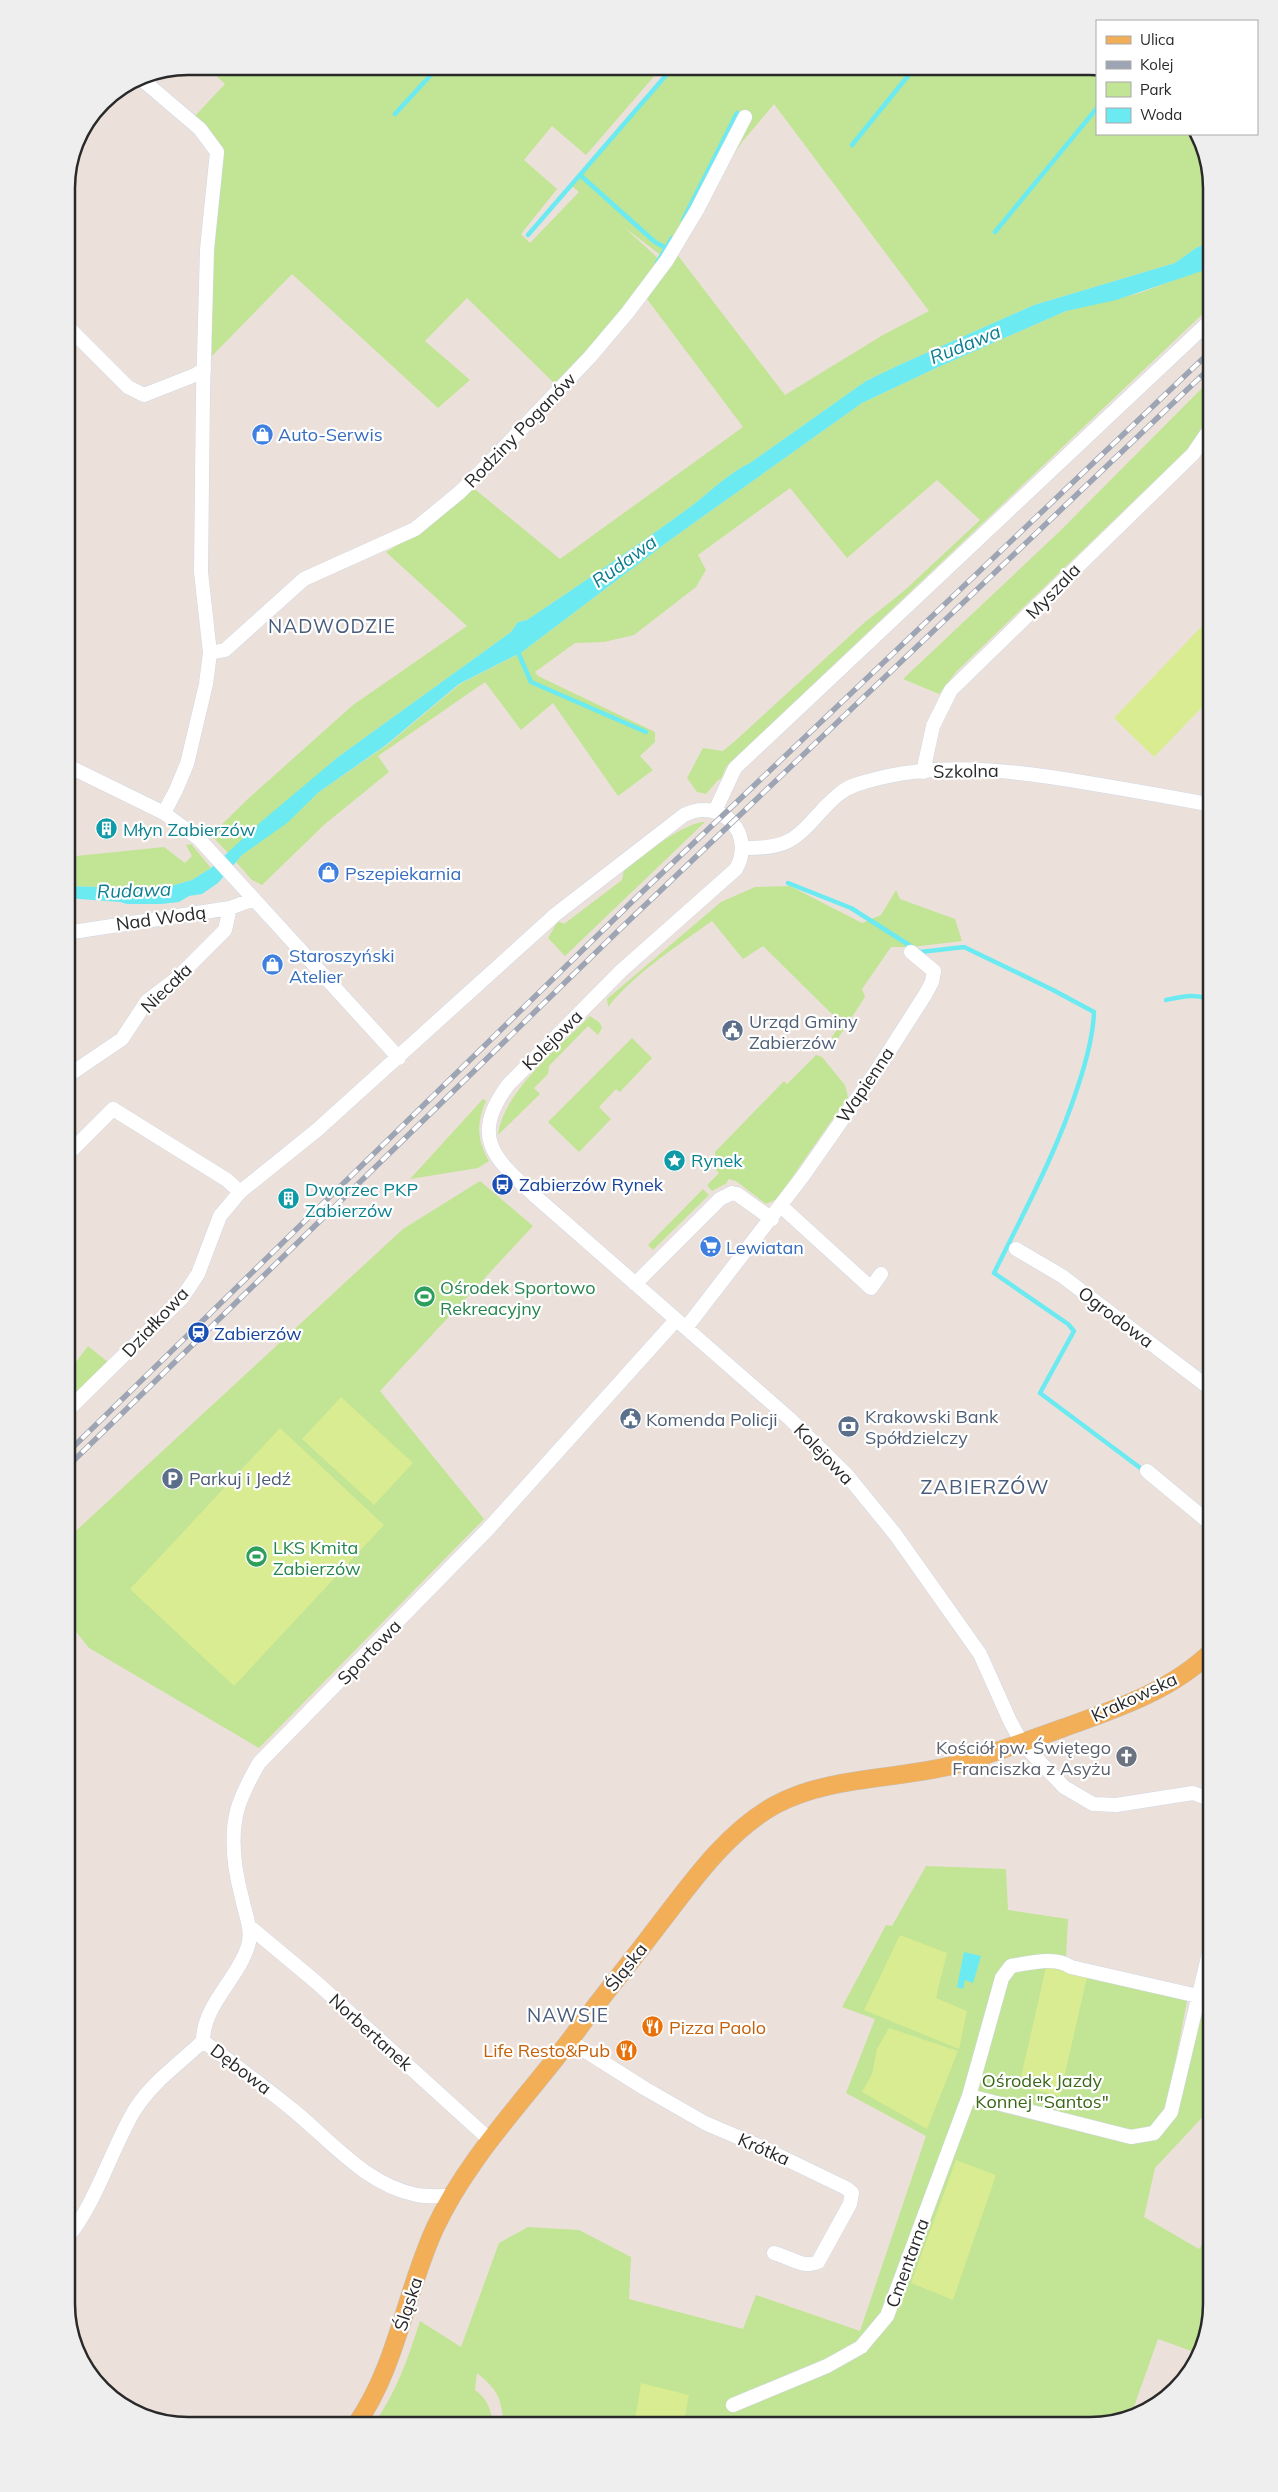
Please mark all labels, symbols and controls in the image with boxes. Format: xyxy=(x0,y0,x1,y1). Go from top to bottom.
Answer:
legend xyxy=(1096,20,1258,135)
text: Ulica xyxy=(1140,30,1174,49)
text: Kolej xyxy=(1140,55,1173,74)
text: Park xyxy=(1140,80,1172,99)
text: Woda xyxy=(1140,105,1182,124)
water label: Rudawa xyxy=(926,319,1004,369)
street label: Rodziny Poganów xyxy=(459,367,581,492)
shop icon: Auto-Serwis xyxy=(250,422,274,446)
place label: Auto-Serwis xyxy=(278,423,383,446)
water label: Rudawa xyxy=(587,529,661,593)
street label: Myszala xyxy=(1021,558,1085,624)
district label: NADWODZIE xyxy=(268,614,396,638)
street label: Szkolna xyxy=(933,759,999,783)
building icon: Młyn Zabierzów xyxy=(95,817,119,841)
place label: Młyn Zabierzów xyxy=(123,818,256,841)
shop icon: Pszepiekarnia xyxy=(317,861,341,885)
place label: Pszepiekarnia xyxy=(345,862,461,885)
water label: Rudawa xyxy=(96,877,172,903)
street label: Nad Wodą xyxy=(115,900,208,936)
place label: Staroszyński Atelier xyxy=(289,944,395,988)
shop icon: Staroszyński Atelier xyxy=(261,953,285,977)
street label: Niecała xyxy=(136,958,196,1018)
street label: Kolejowa xyxy=(517,1005,587,1075)
place label: Urząd Gminy Zabierzów xyxy=(749,1010,858,1054)
public building icon: Urząd Gminy Zabierzów xyxy=(721,1019,745,1043)
street label: Wapienna xyxy=(831,1043,899,1127)
place icon: Rynek xyxy=(663,1148,687,1172)
place label: Rynek xyxy=(691,1149,743,1172)
bus stop icon: Zabierzów Rynek xyxy=(491,1172,515,1196)
place label: Zabierzów Rynek xyxy=(519,1173,664,1196)
place label: Dworzec PKP Zabierzów xyxy=(305,1178,418,1222)
building icon: Dworzec PKP Zabierzów xyxy=(277,1187,301,1211)
supermarket icon: Lewiatan xyxy=(698,1235,722,1259)
place label: Lewiatan xyxy=(726,1236,804,1259)
place label: Ośrodek Sportowo Rekreacyjny xyxy=(440,1276,596,1320)
street label: Ogrodowa xyxy=(1074,1281,1158,1353)
street label: Działkowa xyxy=(117,1282,193,1362)
sports icon: Ośrodek Sportowo Rekreacyjny xyxy=(412,1285,436,1309)
station icon: Zabierzów xyxy=(186,1321,210,1345)
place label: Zabierzów xyxy=(214,1322,302,1345)
place label: Krakowski Bank Spółdzielczy xyxy=(865,1405,999,1449)
public building icon: Komenda Policji xyxy=(618,1407,642,1431)
place label: Komenda Policji xyxy=(646,1408,778,1431)
bank icon: Krakowski Bank Spółdzielczy xyxy=(837,1414,861,1438)
street label: Kolejowa xyxy=(789,1419,859,1489)
parking icon: Parkuj i Jedź xyxy=(161,1466,185,1490)
place label: Parkuj i Jedź xyxy=(189,1467,291,1490)
district label: ZABIERZÓW xyxy=(921,1474,1049,1499)
place label: LKS Kmita Zabierzów xyxy=(273,1536,361,1580)
sports icon: LKS Kmita Zabierzów xyxy=(245,1545,269,1569)
street label: Sportowa xyxy=(332,1615,406,1689)
street label: Krakowska xyxy=(1087,1667,1181,1727)
place label: Kościół pw. Świętego Franciszka z Asyżu xyxy=(936,1736,1111,1780)
church icon: Kościół pw. Świętego Franciszka z Asyżu xyxy=(1115,1745,1139,1769)
street label: Śląska xyxy=(600,1938,652,1996)
street label: Norbertanek xyxy=(324,1988,418,2076)
district label: NAWSIE xyxy=(527,2003,609,2027)
restaurant icon: Pizza Paolo xyxy=(641,2015,665,2039)
place label: Pizza Paolo xyxy=(669,2016,766,2039)
restaurant icon: Life Resto&Pub xyxy=(614,2038,638,2062)
street label: Dębowa xyxy=(206,2039,276,2099)
place label: Life Resto&Pub xyxy=(483,2039,610,2062)
park label: Ośrodek Jazdy Konnej "Santos" xyxy=(975,2069,1109,2113)
street label: Krótka xyxy=(735,2127,793,2171)
street label: Cmentarna xyxy=(880,2215,934,2311)
street label: Śląska xyxy=(389,2274,427,2334)

